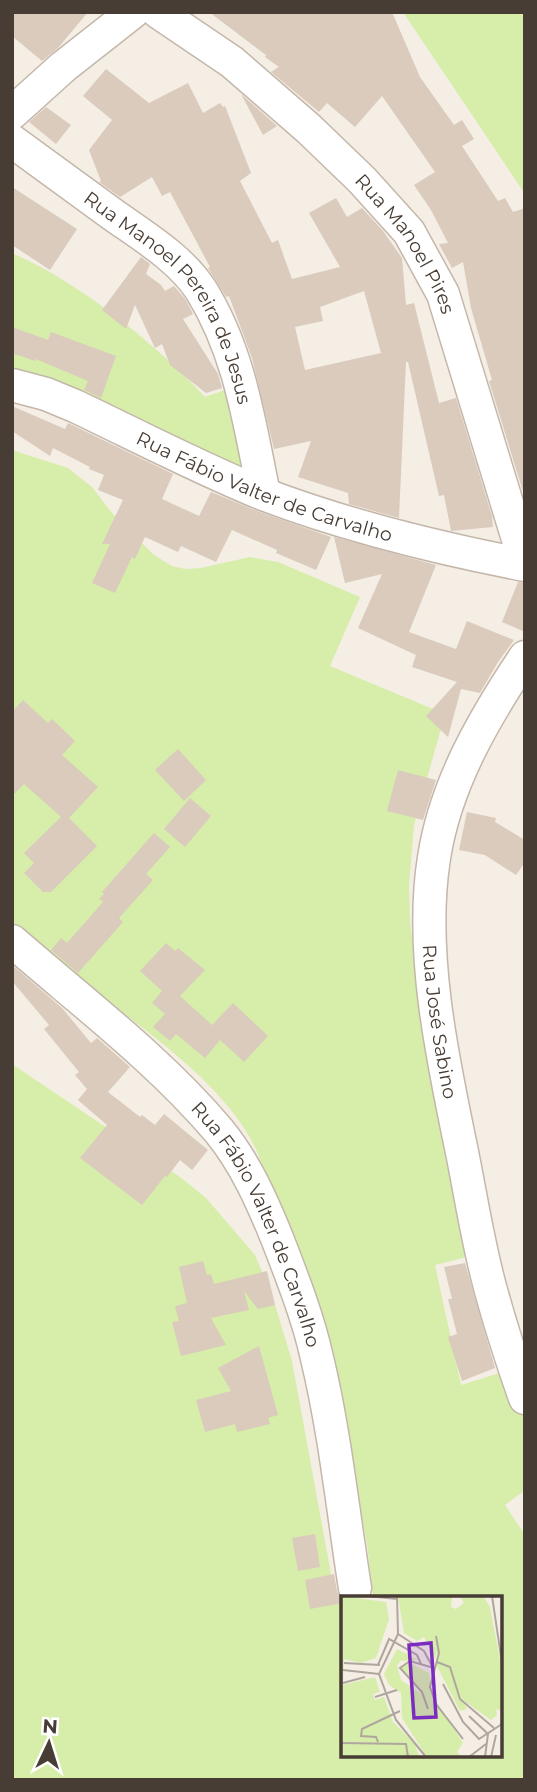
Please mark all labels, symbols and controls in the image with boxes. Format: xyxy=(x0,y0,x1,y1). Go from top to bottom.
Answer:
street label: Rua Manoel Pires xyxy=(350,169,460,316)
street label: Rua Manoel Pereira de Jesus xyxy=(80,186,256,406)
street label: Rua Fábio Valter de Carvalho xyxy=(133,426,395,546)
street label: Rua José Sabino xyxy=(418,944,462,1101)
street label: Rua Fábio Valter de Carvalho xyxy=(187,1096,326,1350)
inset map xyxy=(341,1596,502,1757)
north arrow xyxy=(14,1708,84,1778)
text: N xyxy=(42,1715,59,1739)

